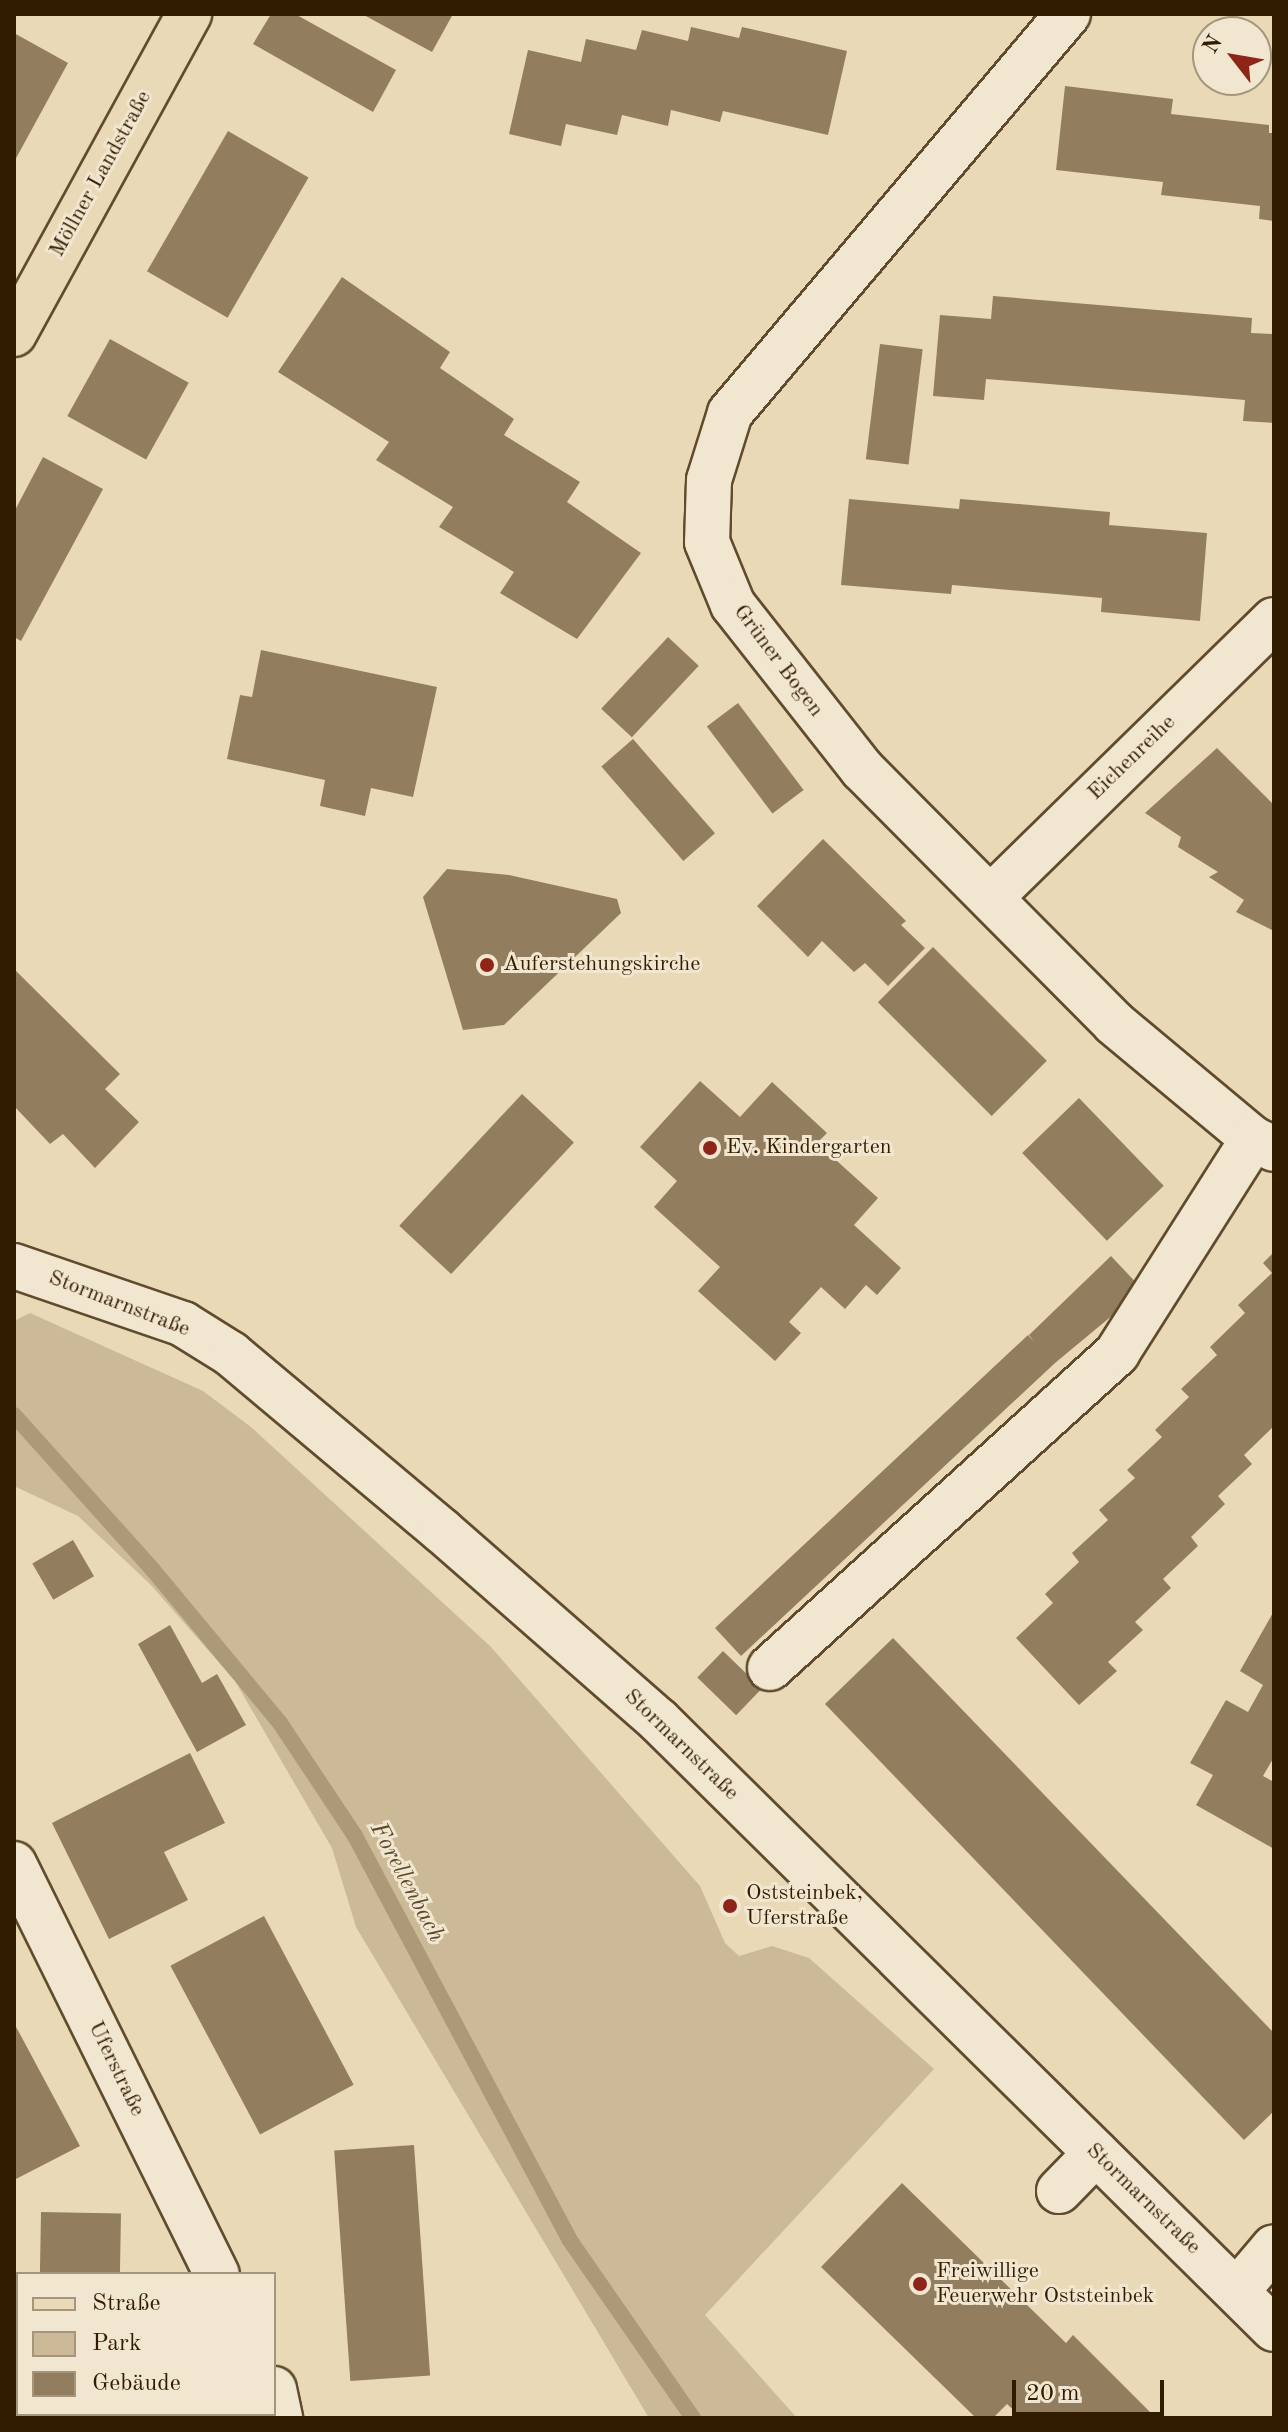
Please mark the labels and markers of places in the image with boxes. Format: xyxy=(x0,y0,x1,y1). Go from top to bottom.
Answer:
place label: Auferstehungskirche xyxy=(503,952,700,978)
marker: Auferstehungskirche xyxy=(478,956,496,974)
place label: Ev. Kindergarten xyxy=(726,1135,892,1161)
marker: Ev. Kindergarten xyxy=(701,1139,719,1157)
place label: Oststeinbek, Uferstraße xyxy=(746,1880,863,1932)
marker: Oststeinbek, Uferstraße xyxy=(721,1897,739,1915)
place label: Freiwillige Feuerwehr Oststeinbek xyxy=(936,2258,1154,2310)
marker: Freiwillige Feuerwehr Oststeinbek xyxy=(911,2275,929,2293)

